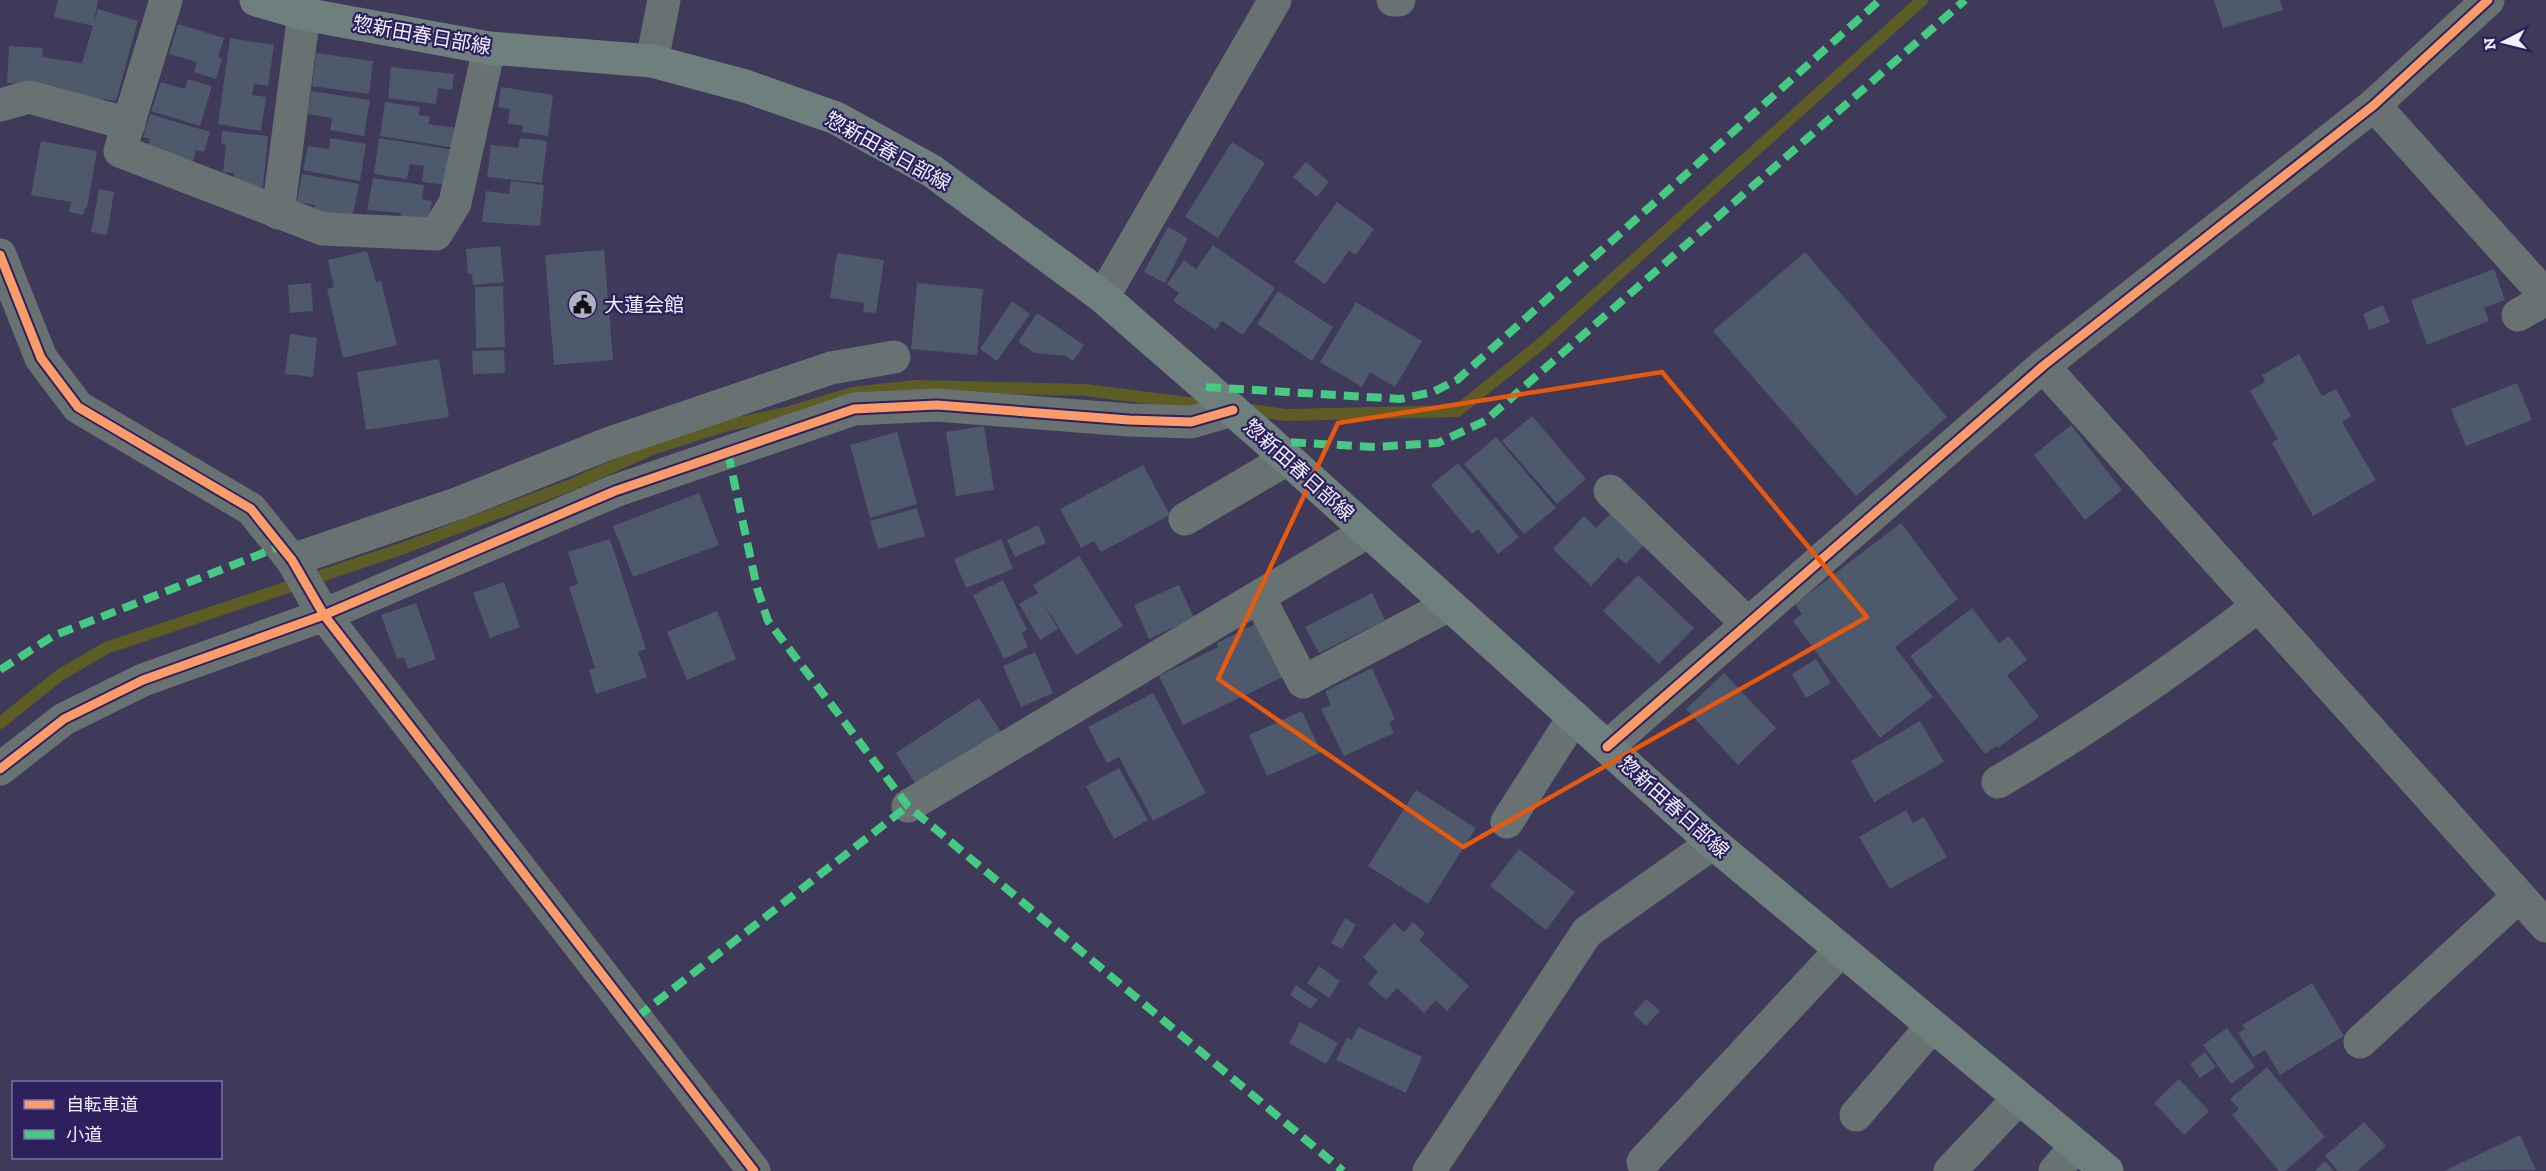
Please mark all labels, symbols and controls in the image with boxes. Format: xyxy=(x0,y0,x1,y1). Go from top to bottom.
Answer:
street label: 惣新田春日部線 xyxy=(351,11,493,59)
north arrow xyxy=(2474,12,2534,72)
text: N xyxy=(2479,37,2500,51)
street label: 惣新田春日部線 xyxy=(821,107,955,195)
public building icon: 大蓮会館 xyxy=(567,289,599,321)
place label: 大蓮会館 xyxy=(604,293,684,317)
street label: 惣新田春日部線 xyxy=(1239,414,1359,526)
street label: 惣新田春日部線 xyxy=(1614,751,1734,863)
legend xyxy=(12,1081,222,1159)
text: 自転車道 xyxy=(66,1094,138,1116)
text: 小道 xyxy=(66,1124,102,1146)

